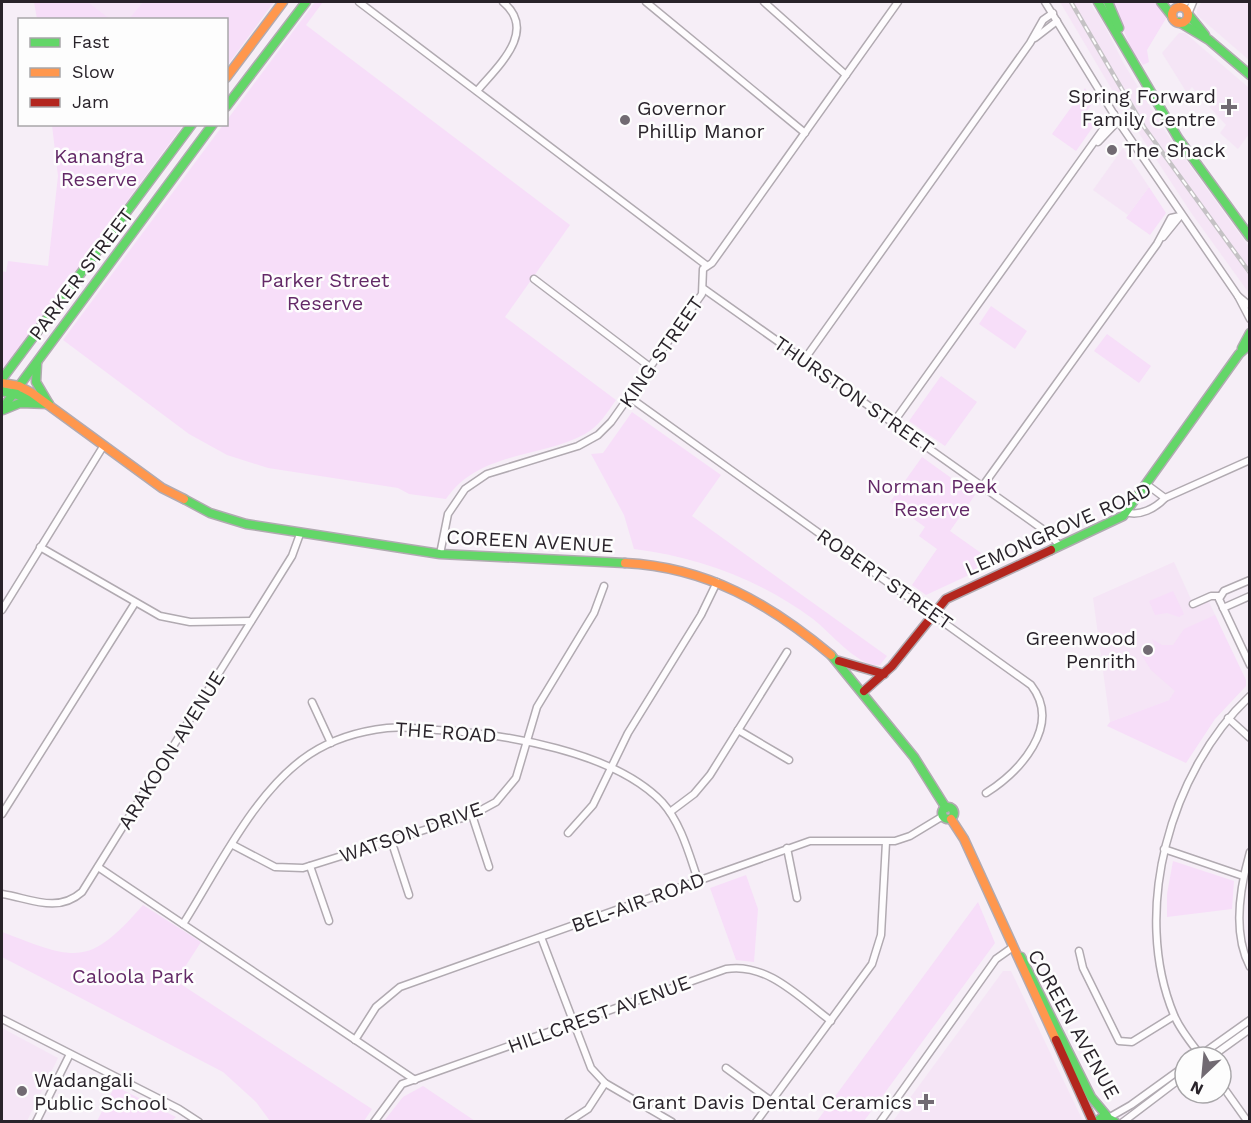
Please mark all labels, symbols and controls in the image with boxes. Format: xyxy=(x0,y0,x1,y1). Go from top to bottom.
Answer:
legend xyxy=(18,18,228,126)
text: Fast xyxy=(72,31,110,52)
text: Slow xyxy=(72,61,115,82)
place label: Spring Forward Family Centre xyxy=(1068,84,1216,131)
text: Jam xyxy=(72,91,109,112)
place label: Governor Phillip Manor xyxy=(637,96,765,143)
marker: Spring Forward Family Centre xyxy=(1220,98,1238,116)
marker: Governor Phillip Manor xyxy=(618,113,632,127)
place label: The Shack xyxy=(1124,138,1225,162)
marker: The Shack xyxy=(1105,143,1119,157)
park label: Kanangra Reserve xyxy=(54,144,144,191)
street label: PARKER STREET xyxy=(24,203,138,345)
park label: Parker Street Reserve xyxy=(261,268,390,315)
street label: KING STREET xyxy=(614,292,708,412)
street label: THURSTON STREET xyxy=(769,331,939,459)
park label: Norman Peek Reserve xyxy=(867,474,997,521)
street label: LEMONGROVE ROAD xyxy=(961,477,1155,581)
street label: ROBERT STREET xyxy=(812,523,958,635)
street label: COREEN AVENUE xyxy=(446,525,614,557)
place label: Greenwood Penrith xyxy=(1025,626,1136,673)
marker: Greenwood Penrith xyxy=(1141,643,1155,657)
street label: ARAKOON AVENUE xyxy=(113,666,229,834)
street label: THE ROAD xyxy=(394,716,498,748)
street label: WATSON DRIVE xyxy=(336,796,486,868)
street label: BEL-AIR ROAD xyxy=(568,867,708,937)
street label: COREEN AVENUE xyxy=(1023,945,1125,1103)
park label: Caloola Park xyxy=(72,964,194,988)
street label: HILLCREST AVENUE xyxy=(504,970,694,1058)
north arrow xyxy=(1173,1045,1233,1105)
place label: Wadangali Public School xyxy=(34,1068,167,1115)
text: N xyxy=(1187,1077,1206,1099)
marker: Wadangali Public School xyxy=(15,1084,29,1098)
place label: Grant Davis Dental Ceramics xyxy=(632,1090,912,1114)
marker: Grant Davis Dental Ceramics xyxy=(917,1093,935,1111)

